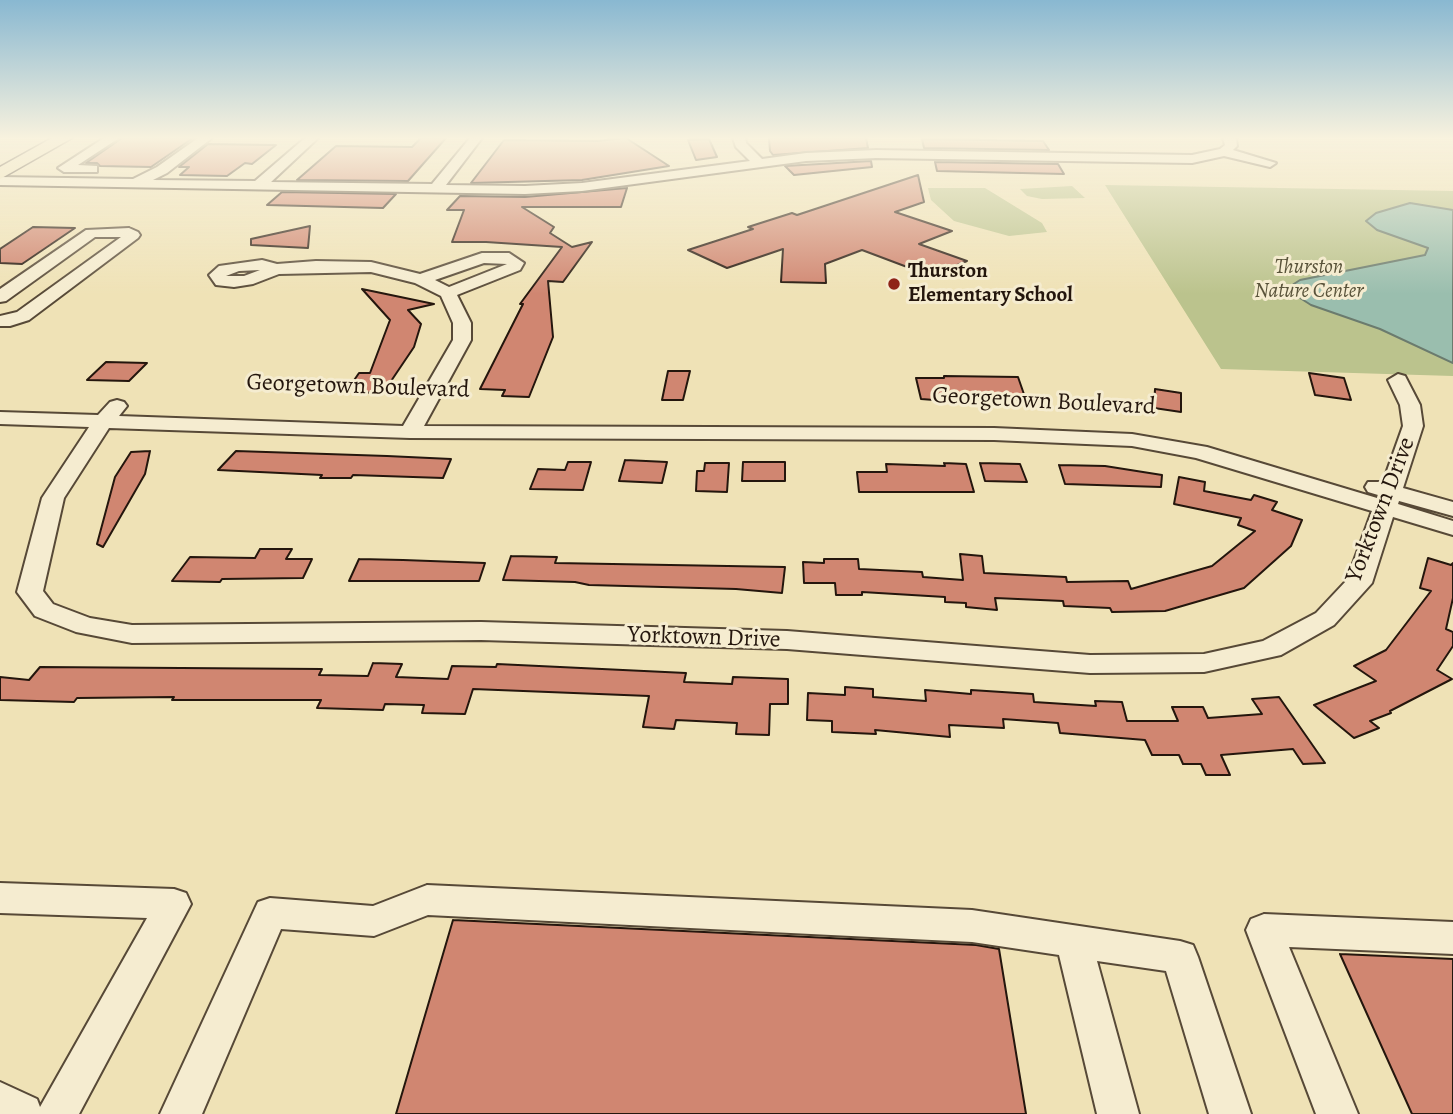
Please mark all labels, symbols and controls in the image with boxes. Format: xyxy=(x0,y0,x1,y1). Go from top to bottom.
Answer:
park label: Thurston Nature Center xyxy=(1255,255,1363,305)
place label: Thurston Elementary School xyxy=(908,259,1073,309)
marker: Thurston Elementary School xyxy=(886,276,902,292)
street label: Georgetown Boulevard xyxy=(246,369,470,405)
street label: Georgetown Boulevard xyxy=(932,382,1156,422)
street label: Yorktown Drive xyxy=(1340,433,1422,587)
street label: Yorktown Drive xyxy=(627,621,781,655)

